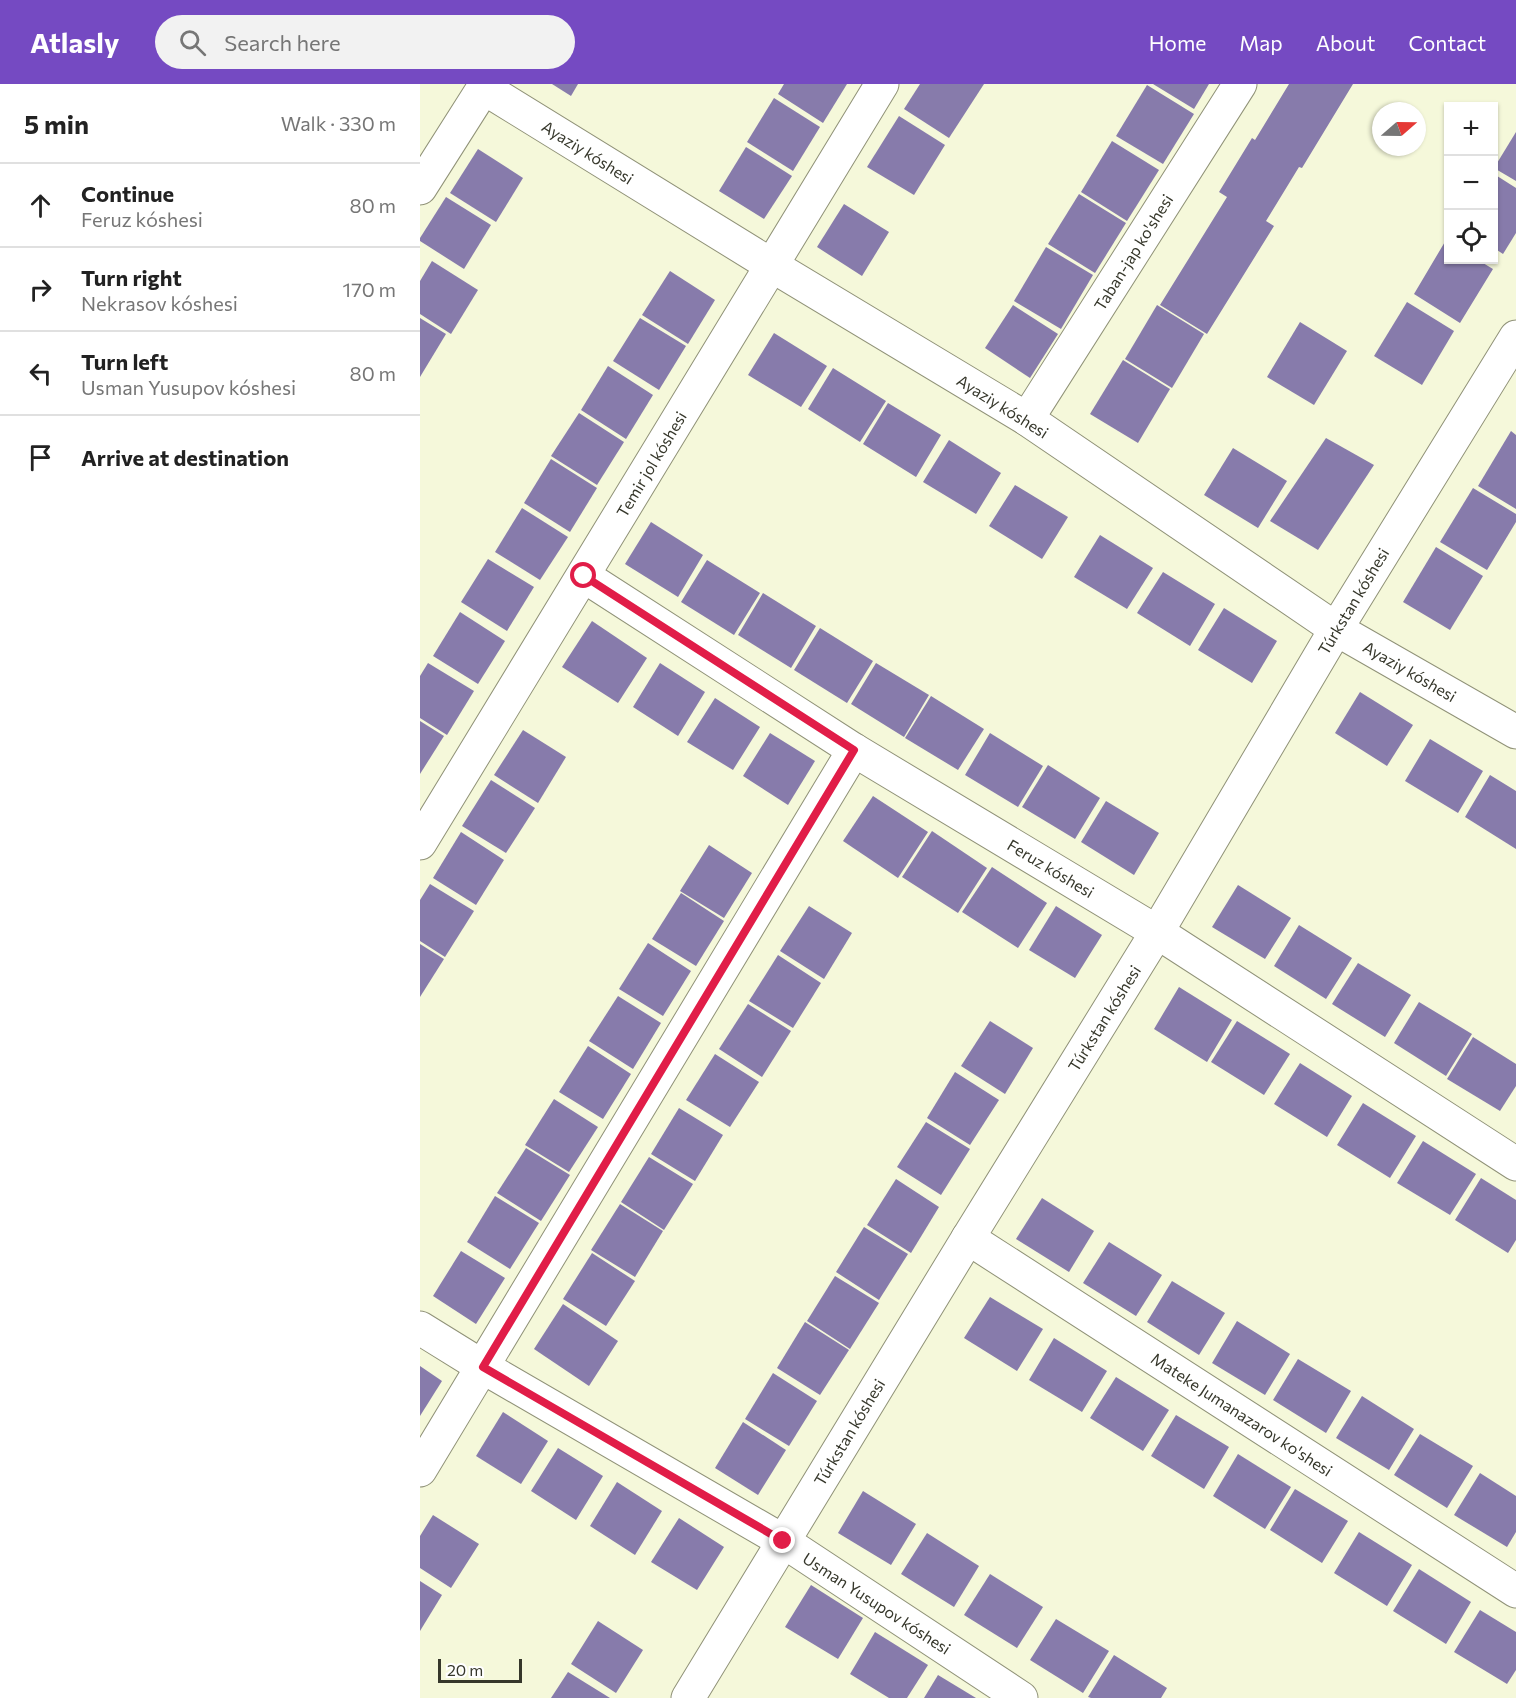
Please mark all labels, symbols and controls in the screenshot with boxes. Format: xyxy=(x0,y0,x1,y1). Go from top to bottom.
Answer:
search box xyxy=(155,15,575,69)
text: Atlasly xyxy=(30,25,119,59)
icon: search xyxy=(176,26,209,59)
text: Search here xyxy=(224,29,341,56)
text: Home xyxy=(1149,30,1206,55)
text: Map xyxy=(1239,30,1283,55)
text: About xyxy=(1316,30,1375,55)
text: Contact xyxy=(1408,30,1486,55)
north arrow xyxy=(1372,102,1426,156)
map controls xyxy=(1444,102,1498,264)
button: + xyxy=(1444,102,1498,156)
text: 5 min xyxy=(24,108,89,139)
text: Walk · 330 m xyxy=(281,111,396,135)
street label: Ayaziy kóshesi xyxy=(539,116,637,188)
button: − xyxy=(1444,156,1498,210)
text: Continue xyxy=(81,180,174,207)
icon: ahead xyxy=(24,189,57,222)
street label: Taban-jap ko'shesi xyxy=(1090,190,1176,314)
text: 80 m xyxy=(350,193,396,217)
text: Feruz kóshesi xyxy=(81,207,203,231)
button: locate xyxy=(1444,210,1498,264)
text: Turn right xyxy=(81,264,182,291)
icon: right xyxy=(24,273,57,306)
text: 170 m xyxy=(343,277,396,301)
text: Nekrasov kóshesi xyxy=(81,291,238,315)
text: Turn left xyxy=(81,348,168,375)
icon: left xyxy=(24,357,57,390)
text: 80 m xyxy=(350,361,396,385)
street label: Ayaziy kóshesi xyxy=(954,370,1052,442)
text: Usman Yusupov kóshesi xyxy=(81,375,296,399)
street label: Temir jol kóshesi xyxy=(612,408,690,520)
icon: arrive xyxy=(24,441,57,474)
text: Arrive at destination xyxy=(81,444,289,471)
street label: Túrkstan kóshesi xyxy=(1314,544,1392,658)
route start xyxy=(570,562,596,588)
street label: Ayaziy kóshesi xyxy=(1360,637,1460,705)
street label: Feruz kóshesi xyxy=(1004,835,1098,901)
street label: Túrkstan kóshesi xyxy=(1064,962,1144,1074)
street label: Mateke Jumanazarov ko'shesi xyxy=(1148,1348,1336,1480)
street label: Túrkstan kóshesi xyxy=(810,1375,888,1489)
route end xyxy=(769,1527,795,1553)
street label: Usman Yusupov kóshesi xyxy=(800,1548,954,1658)
scale bar xyxy=(438,1656,522,1684)
text: 20 m xyxy=(447,1660,483,1679)

